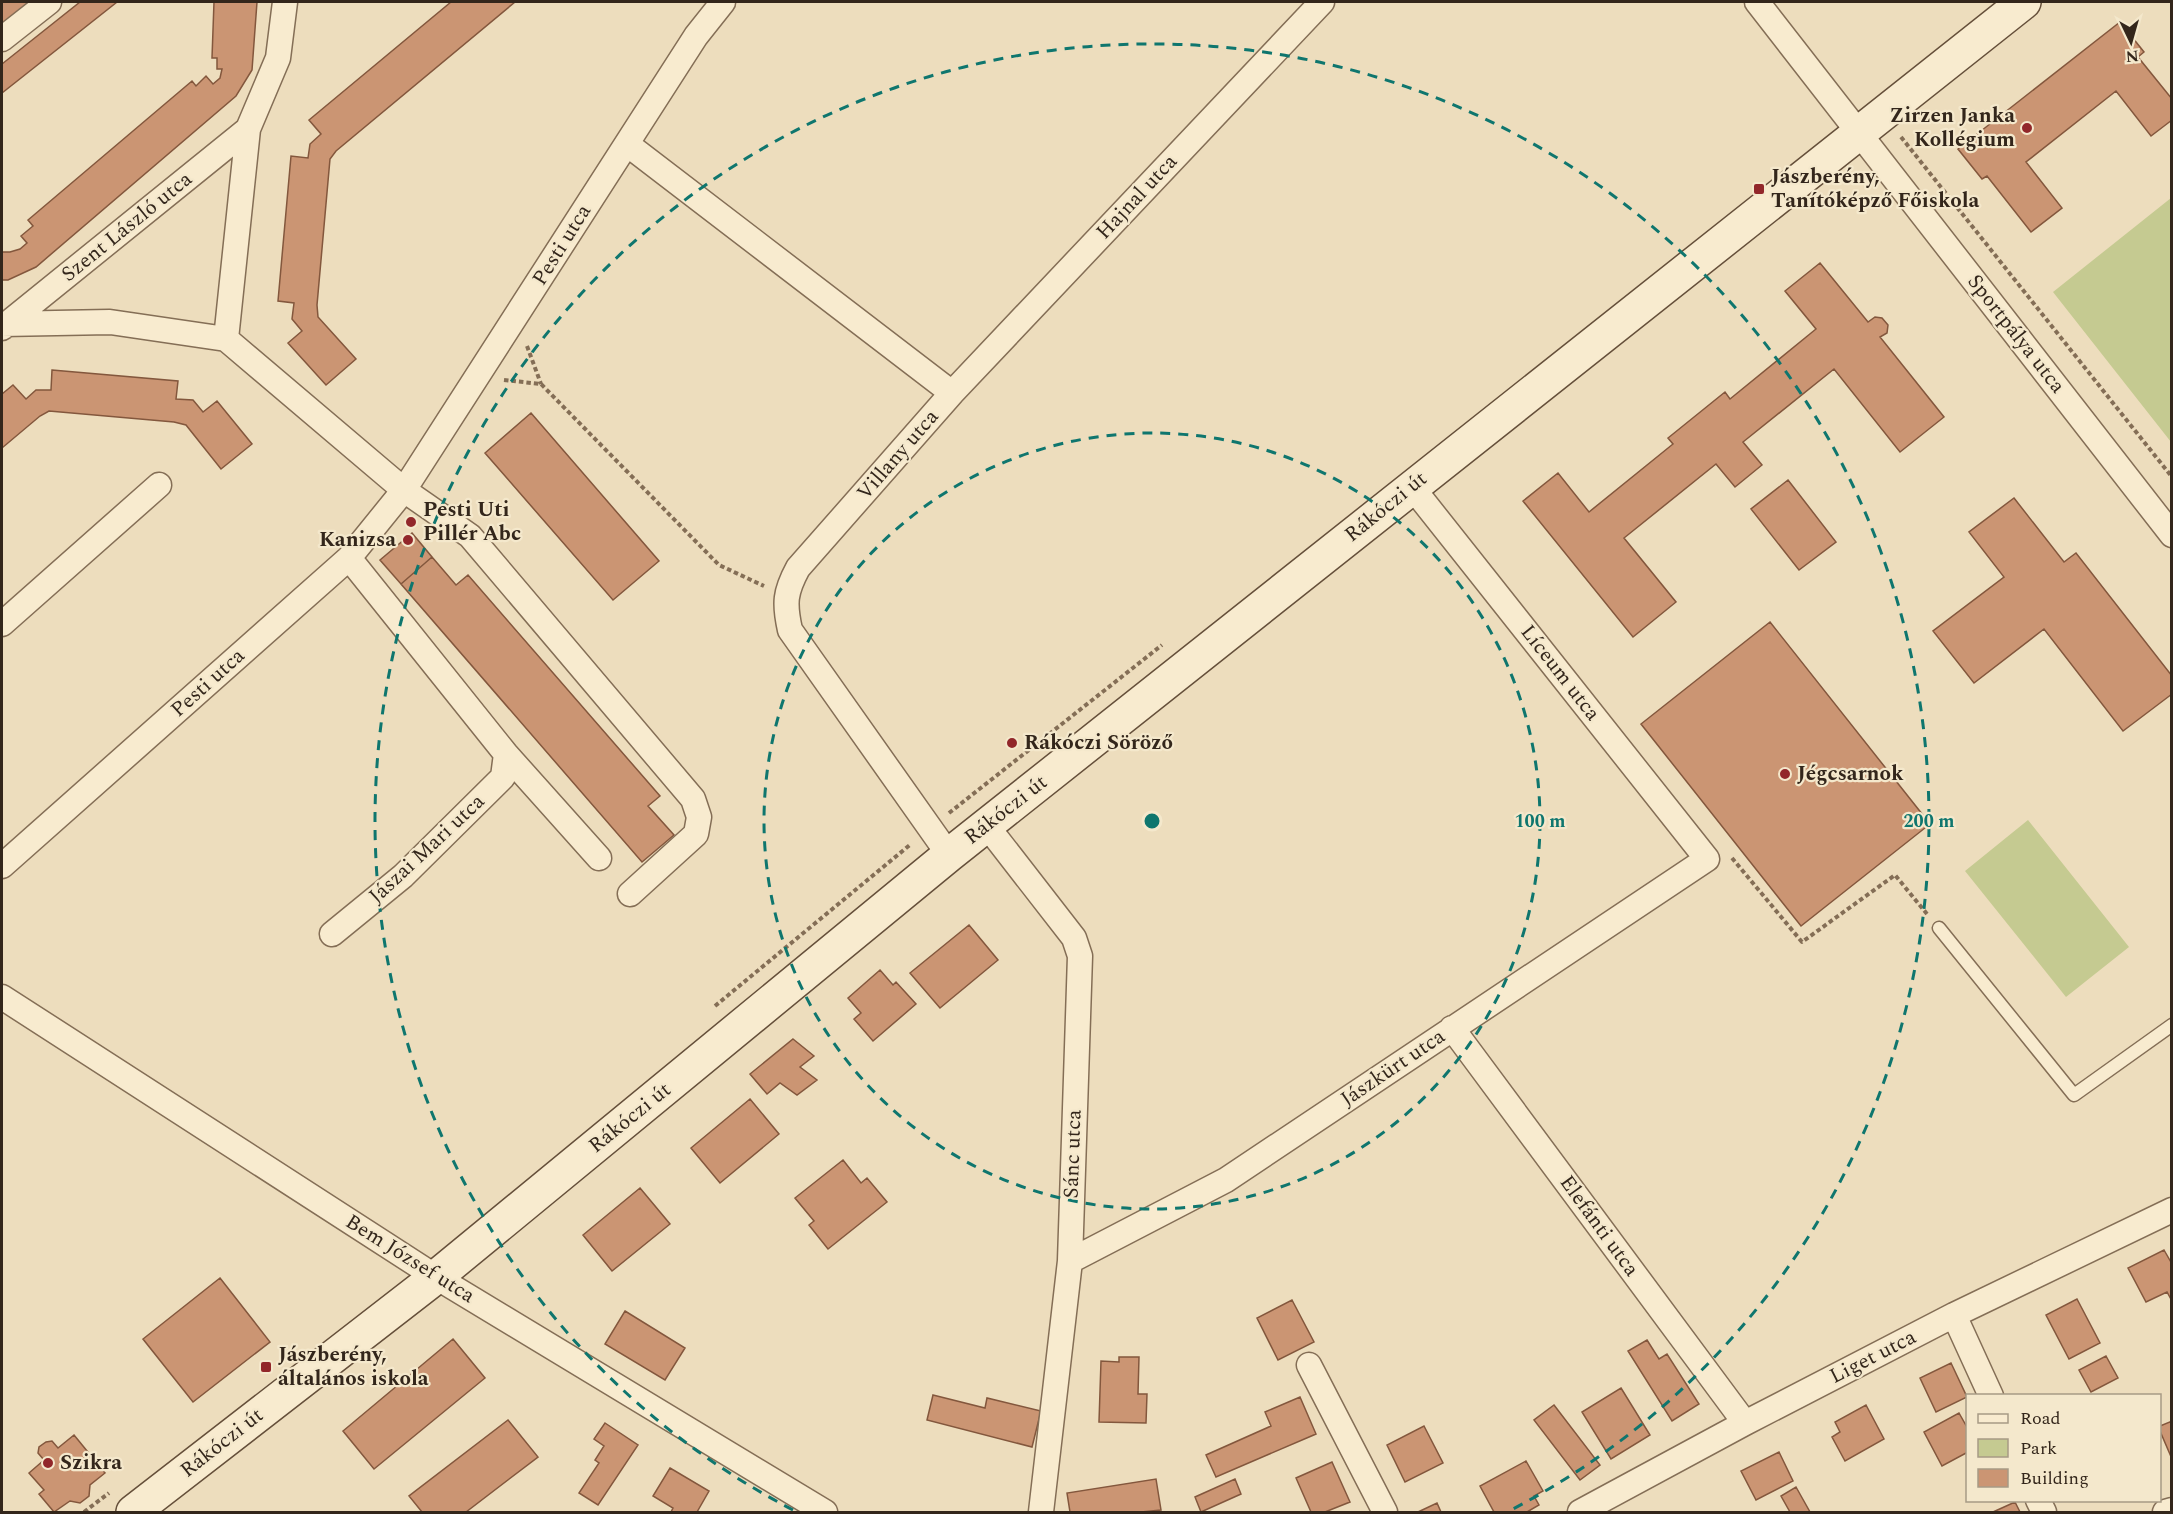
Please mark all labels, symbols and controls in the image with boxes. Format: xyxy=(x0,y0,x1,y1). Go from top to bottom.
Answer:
north arrow xyxy=(2101,12,2161,72)
text: N xyxy=(2125,43,2140,68)
place label: Zirzen Janka Kollégium xyxy=(1889,100,2015,156)
marker: Zirzen Janka Kollégium xyxy=(2020,121,2034,135)
street label: Hajnal utca xyxy=(1089,146,1186,247)
place label: Jászberény, Tanítóképző Főiskola xyxy=(1771,161,1980,217)
street label: Szent László utca xyxy=(54,163,200,290)
marker: Jászberény, Tanítóképző Főiskola xyxy=(1752,182,1766,196)
street label: Pesti utca xyxy=(524,197,600,292)
street label: Sportpálya utca xyxy=(1959,267,2073,401)
street label: Villany utca xyxy=(849,402,947,508)
street label: Rákóczi út xyxy=(1338,464,1434,550)
place label: Pesti Uti Pillér Abc xyxy=(423,494,521,550)
marker: Pesti Uti Pillér Abc xyxy=(404,515,418,529)
place label: Kanizsa xyxy=(319,524,396,556)
marker: Kanizsa xyxy=(401,533,415,547)
street label: Líceum utca xyxy=(1512,618,1608,729)
street label: Pesti utca xyxy=(164,640,253,725)
place label: Rákóczi Söröző xyxy=(1024,727,1173,759)
marker: Rákóczi Söröző xyxy=(1005,736,1019,750)
place label: Jégcsarnok xyxy=(1797,758,1904,790)
street label: Rákóczi út xyxy=(957,767,1055,853)
marker: Jégcsarnok xyxy=(1778,767,1792,781)
street label: Jászai Mari utca xyxy=(362,786,493,912)
text: 100 m xyxy=(1514,808,1566,835)
text: 200 m xyxy=(1903,808,1955,835)
centre of rings xyxy=(1142,811,1162,831)
street label: Jászkürt utca xyxy=(1334,1021,1452,1115)
street label: Rákóczi út xyxy=(582,1075,678,1161)
street label: Sánc utca xyxy=(1055,1108,1091,1199)
street label: Elefánti utca xyxy=(1551,1169,1647,1284)
street label: Bem József utca xyxy=(339,1206,482,1312)
street label: Liget utca xyxy=(1824,1321,1923,1392)
place label: Jászberény, általános iskola xyxy=(278,1339,429,1395)
marker: Jászberény, általános iskola xyxy=(259,1360,273,1374)
legend xyxy=(1966,1394,2161,1502)
street label: Rákóczi út xyxy=(173,1400,271,1486)
text: Road xyxy=(2020,1405,2061,1432)
text: Park xyxy=(2020,1435,2057,1462)
place label: Szikra xyxy=(60,1447,122,1479)
marker: Szikra xyxy=(41,1456,55,1470)
text: Building xyxy=(2020,1465,2089,1492)

